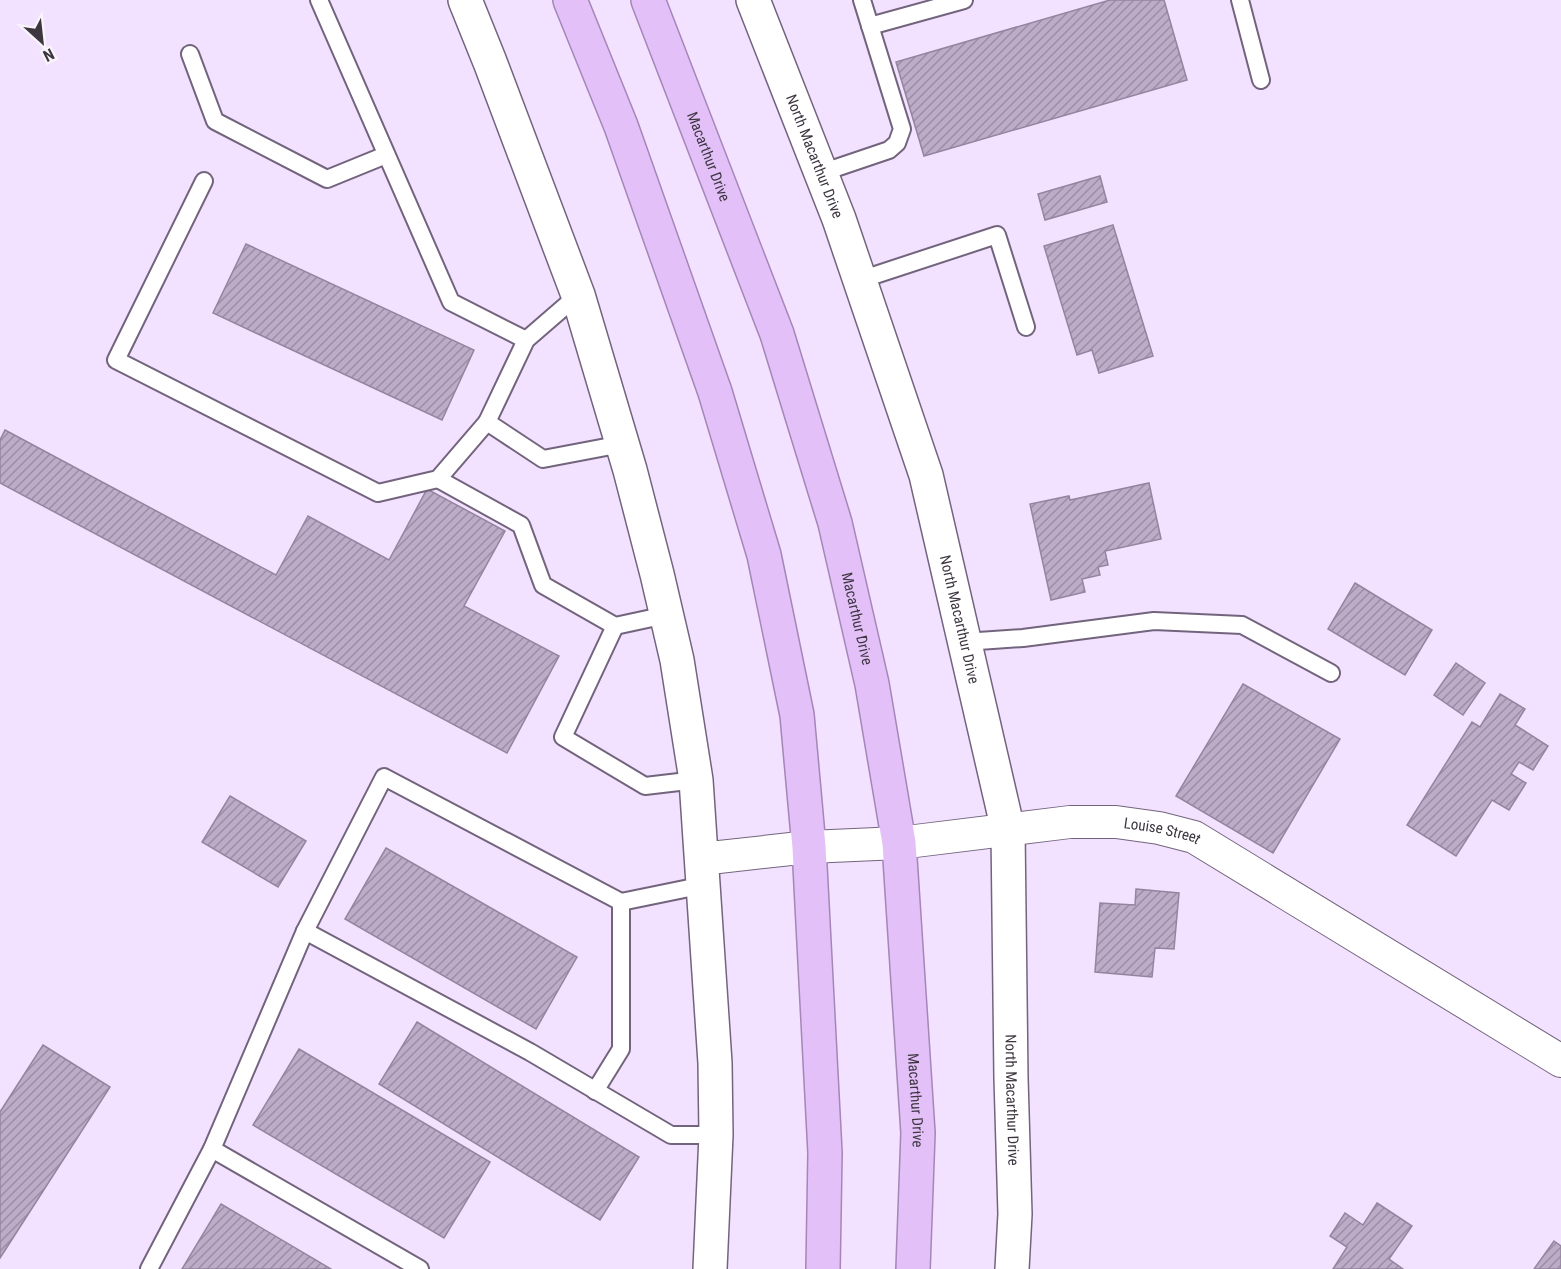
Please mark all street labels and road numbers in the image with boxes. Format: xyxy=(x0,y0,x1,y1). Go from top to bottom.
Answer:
street label: North Macarthur Drive xyxy=(782,92,847,221)
street label: Macarthur Drive xyxy=(683,109,734,204)
street label: North Macarthur Drive xyxy=(936,553,983,686)
street label: Macarthur Drive xyxy=(838,571,876,667)
street label: Louise Street xyxy=(1123,814,1204,848)
street label: North Macarthur Drive xyxy=(1001,1034,1023,1166)
street label: Macarthur Drive xyxy=(904,1052,927,1148)

